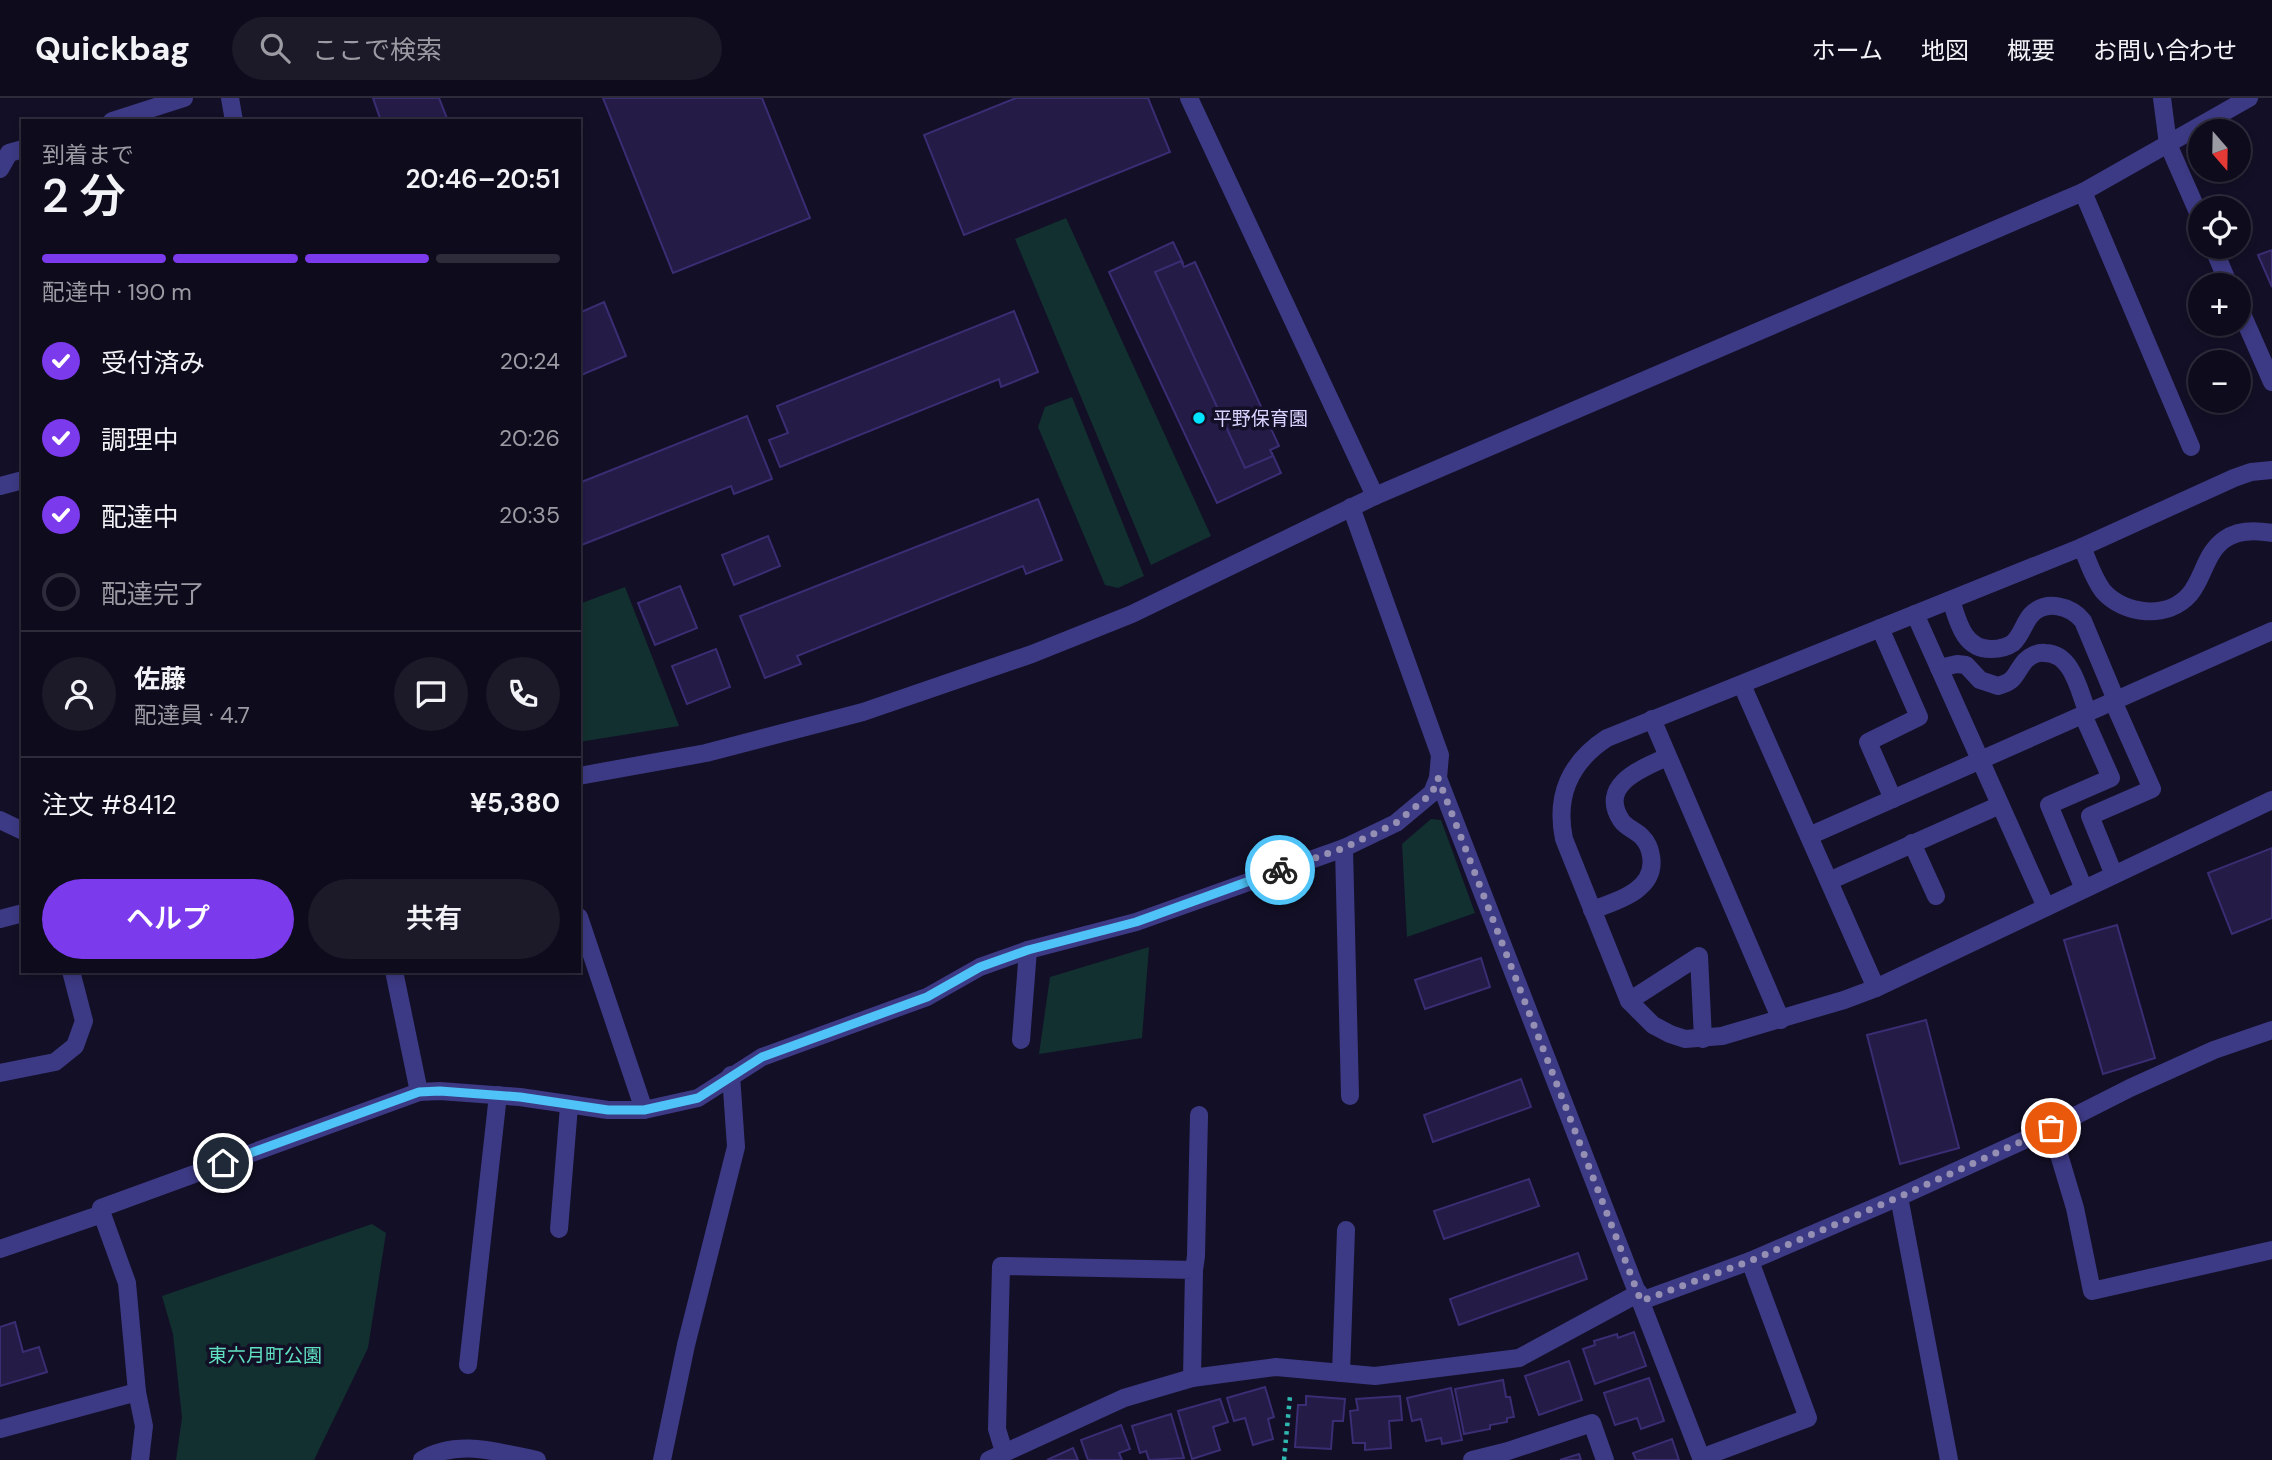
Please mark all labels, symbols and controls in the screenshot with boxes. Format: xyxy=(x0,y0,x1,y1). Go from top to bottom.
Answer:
search box xyxy=(232,17,722,80)
text: Quickbag xyxy=(35,27,190,70)
icon: search xyxy=(256,29,294,67)
text: ここで検索 xyxy=(312,33,442,67)
text: ホーム xyxy=(1812,35,1883,66)
text: 地図 xyxy=(1921,35,1969,66)
text: 概要 xyxy=(2007,35,2055,66)
text: お問い合わせ xyxy=(2093,35,2237,66)
north arrow xyxy=(2188,119,2250,182)
map controls xyxy=(2188,119,2251,413)
text: 到着まで xyxy=(42,140,134,170)
text: 20:46–20:51 xyxy=(406,162,560,196)
text: 2 分 xyxy=(42,166,126,226)
button: locate xyxy=(2188,196,2251,259)
button: + xyxy=(2188,273,2251,336)
text: 配達中 · 190 m xyxy=(42,277,192,307)
icon: check xyxy=(42,342,80,380)
text: 受付済み xyxy=(101,346,205,380)
text: 20:24 xyxy=(500,346,560,376)
button: − xyxy=(2188,350,2251,413)
place label: 平野保育園 xyxy=(1213,406,1308,431)
marker: 平野保育園 xyxy=(1191,410,1207,426)
icon: check xyxy=(42,419,80,457)
text: 調理中 xyxy=(101,423,179,457)
text: 20:26 xyxy=(499,423,560,453)
icon: check xyxy=(42,496,80,534)
text: 配達中 xyxy=(101,500,179,534)
text: 20:35 xyxy=(499,500,560,530)
text: 配達完了 xyxy=(101,577,205,611)
button: person xyxy=(42,657,116,731)
button: chat xyxy=(394,657,468,731)
button: phone xyxy=(486,657,560,731)
text: 佐藤 xyxy=(134,662,186,696)
text: 配達員 · 4.7 xyxy=(134,700,250,730)
text: ¥5,380 xyxy=(470,786,560,820)
text: 注文 #8412 xyxy=(42,788,177,822)
courier xyxy=(1245,835,1315,905)
icon: bike xyxy=(1261,851,1299,889)
button: ヘルプ xyxy=(42,879,294,959)
button: 共有 xyxy=(308,879,560,959)
pin xyxy=(2021,1098,2081,1158)
icon: bag xyxy=(2032,1109,2070,1147)
pin xyxy=(193,1133,253,1193)
icon: home xyxy=(204,1144,242,1182)
park label: 東六月町公園 xyxy=(208,1343,322,1368)

